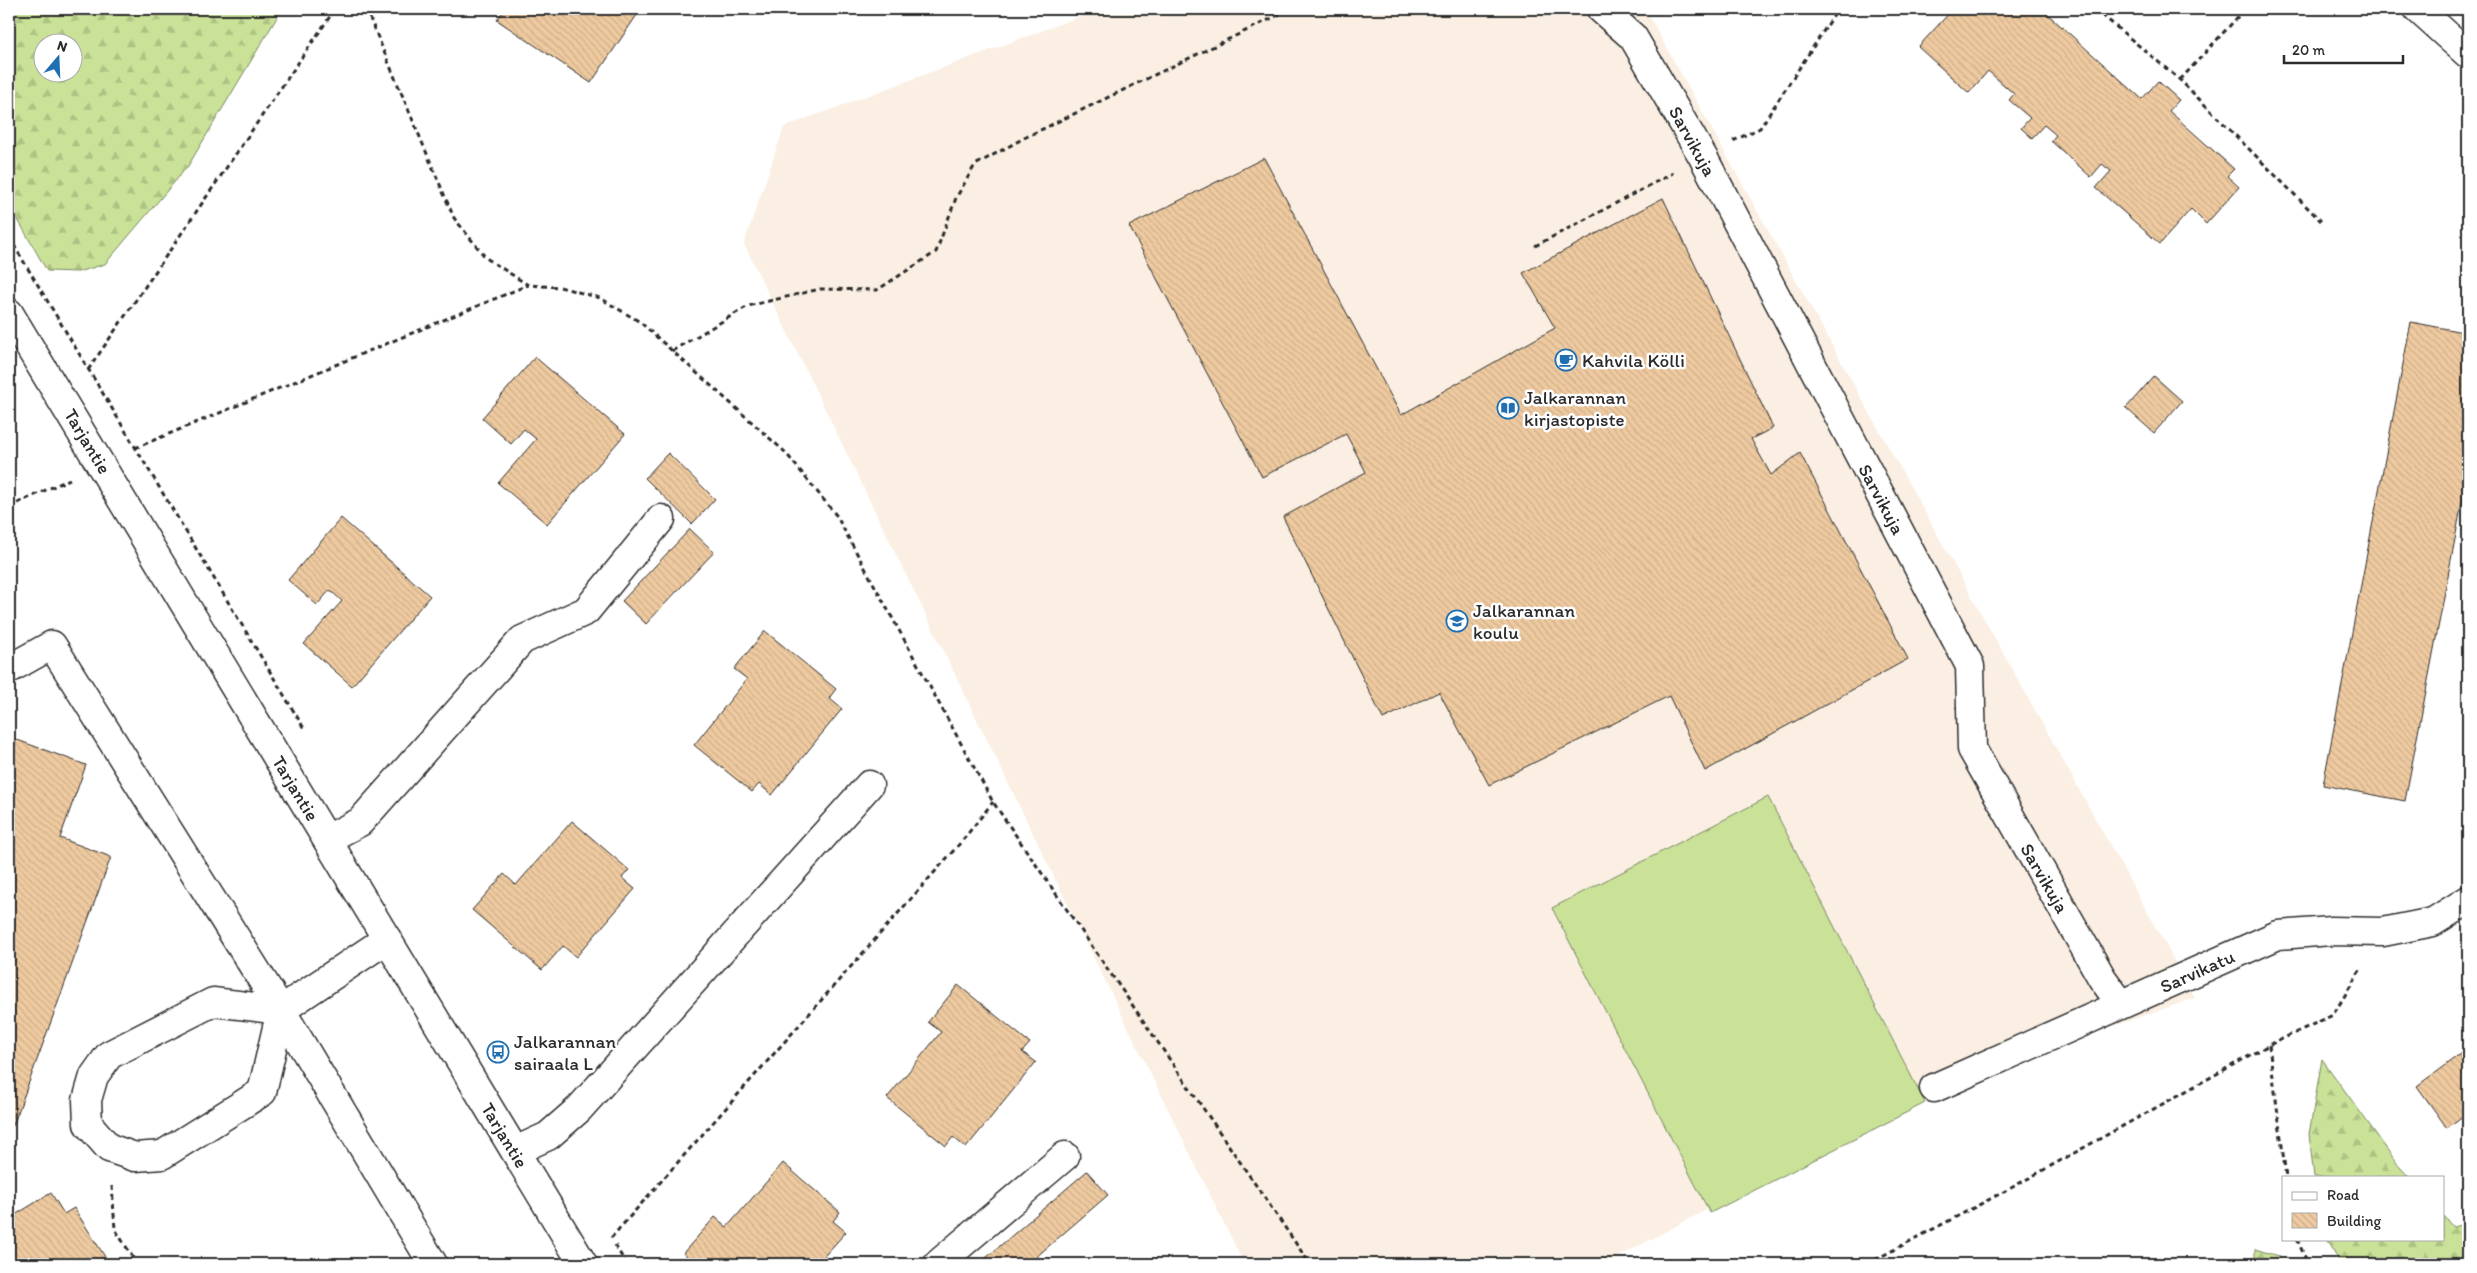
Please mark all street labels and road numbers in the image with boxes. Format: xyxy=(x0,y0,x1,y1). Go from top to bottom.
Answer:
street label: Sarvikuja xyxy=(1664,102,1721,180)
street label: Tarjantie xyxy=(59,404,116,478)
street label: Sarvikuja xyxy=(1853,460,1910,539)
street label: Tarjantie xyxy=(267,751,324,825)
street label: Sarvikuja xyxy=(2015,839,2074,917)
street label: Sarvikatu xyxy=(2156,945,2238,998)
street label: Tarjantie xyxy=(476,1098,533,1172)

